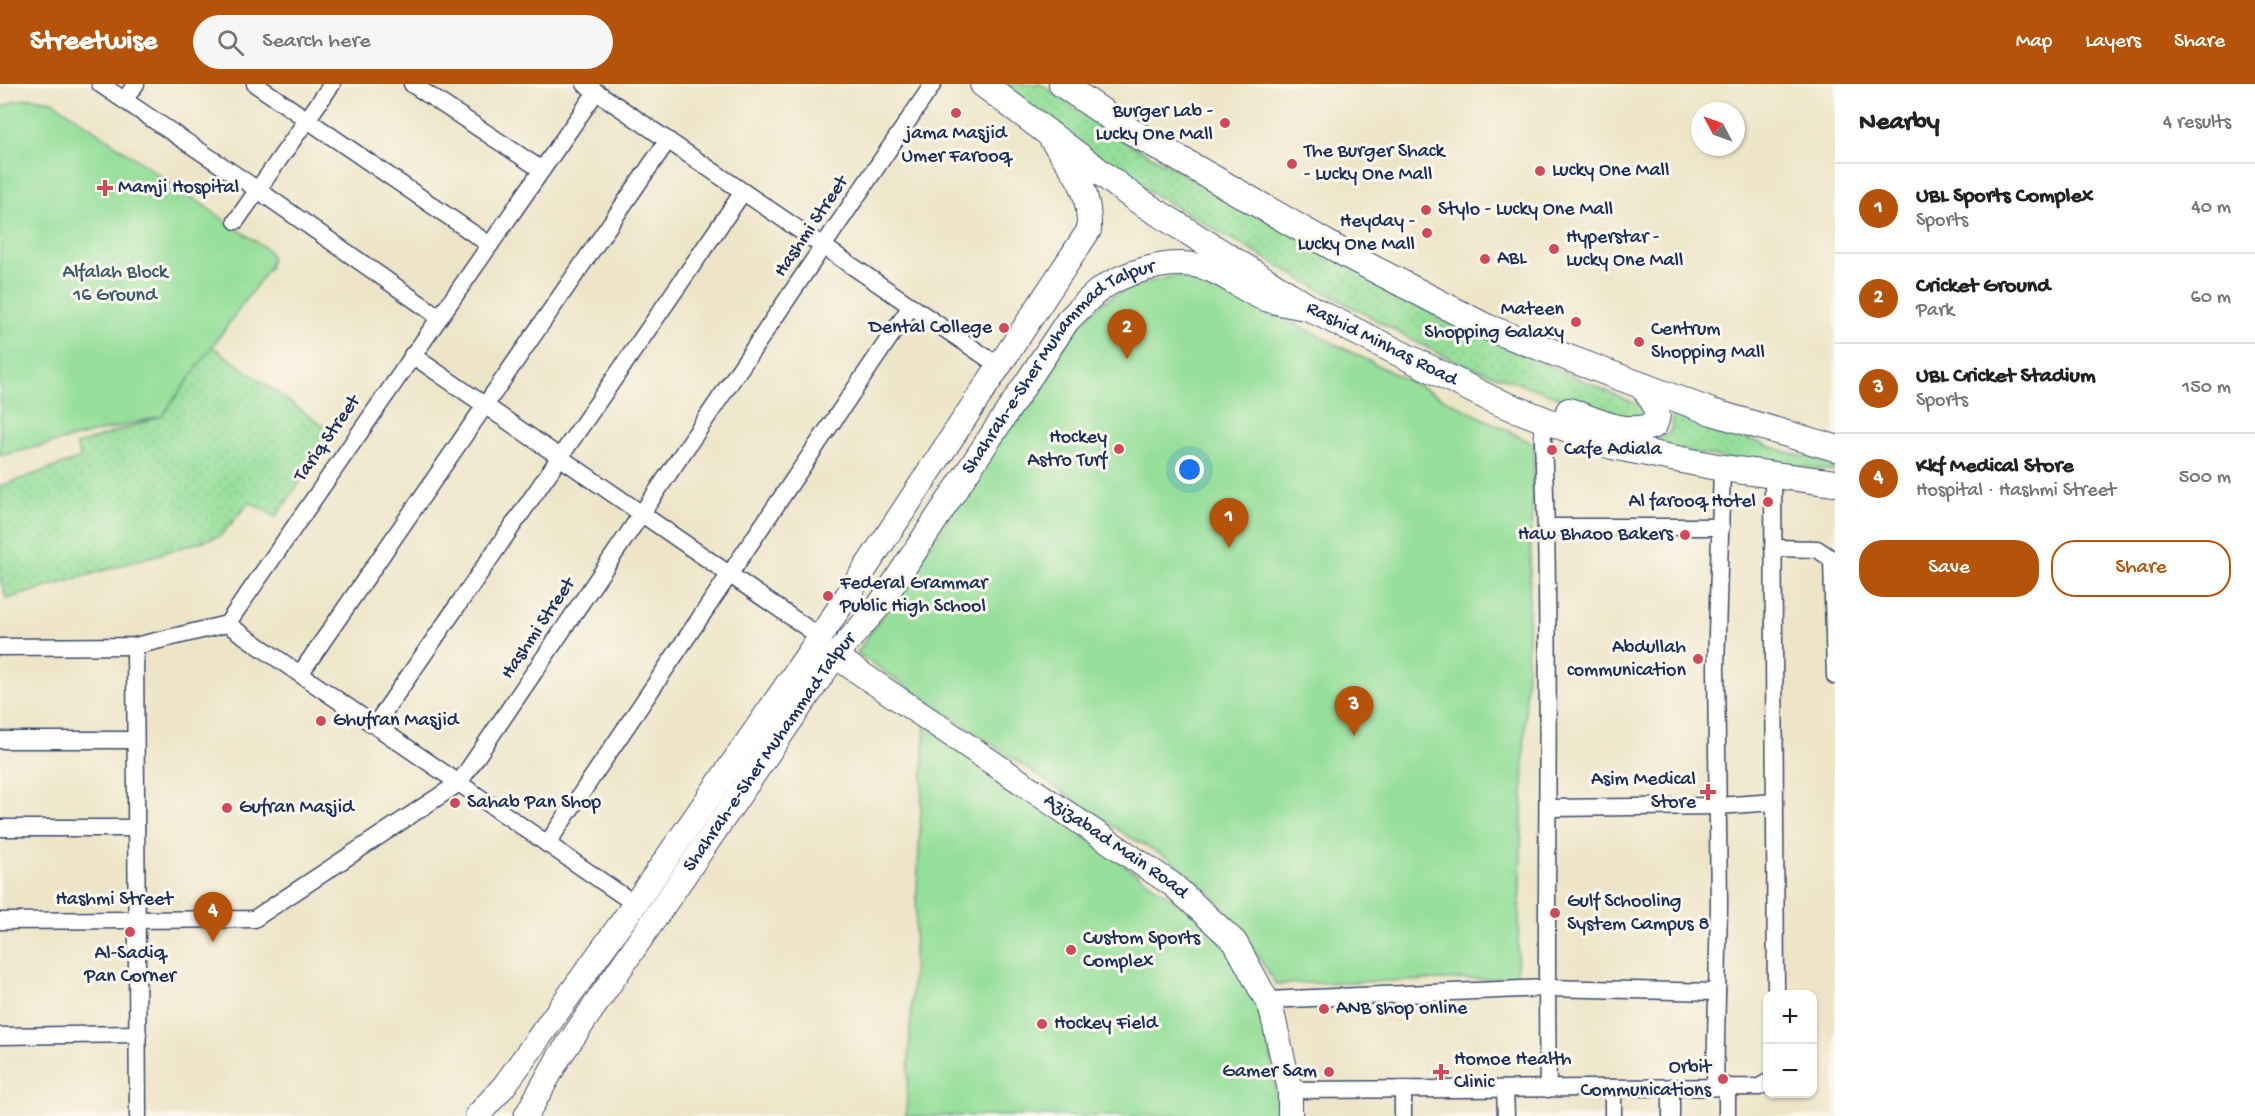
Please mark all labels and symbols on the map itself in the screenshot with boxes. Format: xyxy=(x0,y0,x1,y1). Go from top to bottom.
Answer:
place label: Burger Lab - Lucky One Mall xyxy=(1096,101,1213,147)
north arrow xyxy=(1691,102,1745,156)
marker: jama Masjid Umer Farooq xyxy=(949,106,963,120)
marker: Burger Lab - Lucky One Mall xyxy=(1218,116,1232,130)
place label: jama Masjid Umer Farooq xyxy=(901,123,1014,169)
place label: The Burger Shack - Lucky One Mall xyxy=(1303,141,1447,187)
marker: The Burger Shack - Lucky One Mall xyxy=(1285,157,1299,171)
place label: Lucky One Mall xyxy=(1552,160,1669,183)
marker: Lucky One Mall xyxy=(1533,164,1547,178)
street label: Hashmi Street xyxy=(770,170,855,282)
place label: Mamji Hospital xyxy=(118,177,239,200)
marker: Mamji Hospital xyxy=(96,179,114,197)
place label: Stylo - Lucky One Mall xyxy=(1438,199,1613,222)
marker: Stylo - Lucky One Mall xyxy=(1419,203,1433,217)
place label: Heyday - Lucky One Mall xyxy=(1298,211,1415,257)
marker: Heyday - Lucky One Mall xyxy=(1420,226,1434,240)
place label: Hyperstar - Lucky One Mall xyxy=(1566,227,1683,273)
marker: Hyperstar - Lucky One Mall xyxy=(1547,242,1561,256)
place label: ABL xyxy=(1497,248,1527,271)
marker: ABL xyxy=(1478,252,1492,266)
street label: Shahrah-e-Sher Muhammad Talpur xyxy=(957,255,1159,479)
park label: Alfalah Block 16 Ground xyxy=(62,262,170,308)
street label: Rashid Minhas Road xyxy=(1302,297,1463,393)
place label: Mateen Shopping Galaxy xyxy=(1424,299,1564,345)
pin: 2 xyxy=(1108,310,1146,359)
marker: Mateen Shopping Galaxy xyxy=(1569,315,1583,329)
place label: Dental College xyxy=(867,317,993,340)
place label: Centrum Shopping Mall xyxy=(1651,319,1765,365)
marker: Dental College xyxy=(997,321,1011,335)
marker: Centrum Shopping Mall xyxy=(1632,335,1646,349)
street label: Tariq Street xyxy=(289,390,367,487)
place label: Hockey Astro Turf xyxy=(1027,427,1109,473)
place label: Cafe Adiala xyxy=(1564,439,1662,462)
marker: Hockey Astro Turf xyxy=(1112,442,1126,456)
marker: Cafe Adiala xyxy=(1545,443,1559,457)
your location xyxy=(1175,455,1204,484)
place label: Al farooq Hotel xyxy=(1629,491,1756,514)
marker: Al farooq Hotel xyxy=(1761,495,1775,509)
pin: 1 xyxy=(1210,498,1248,548)
place label: Haw Bhaoo Bakers xyxy=(1518,524,1674,547)
marker: Haw Bhaoo Bakers xyxy=(1678,528,1692,542)
street label: Hashmi Street xyxy=(497,572,582,684)
place label: Federal Grammar Public High School xyxy=(839,573,989,619)
marker: Federal Grammar Public High School xyxy=(821,589,835,603)
street label: Shahrah-e-Sher Muhammad Talpur xyxy=(678,627,863,877)
place label: Abdullah communication xyxy=(1567,637,1686,683)
marker: Abdullah communication xyxy=(1691,652,1705,666)
pin: 3 xyxy=(1334,686,1374,736)
place label: Ghufran Masjid xyxy=(333,710,461,733)
marker: Ghufran Masjid xyxy=(314,714,328,728)
place label: Asim Medical Store xyxy=(1591,769,1697,815)
marker: Asim Medical Store xyxy=(1701,785,1715,799)
street label: Azizabad Main Road xyxy=(1039,789,1194,906)
place label: Sahab Pan Shop xyxy=(467,792,601,815)
marker: Sahab Pan Shop xyxy=(448,796,462,810)
place label: Gufran Masjid xyxy=(239,797,356,820)
marker: Gufran Masjid xyxy=(220,801,234,815)
street label: Hashmi Street xyxy=(55,889,174,912)
place label: Gulf Schooling System Campus 8 xyxy=(1567,891,1709,937)
pin: 4 xyxy=(194,892,232,942)
marker: Gulf Schooling System Campus 8 xyxy=(1548,906,1562,920)
marker: Al-Sadiq Pan Corner xyxy=(123,925,137,939)
place label: Custom Sports Complex xyxy=(1083,928,1201,974)
place label: Al-Sadiq Pan Corner xyxy=(83,943,178,989)
marker: Custom Sports Complex xyxy=(1064,943,1078,957)
place label: ANB shop online xyxy=(1336,998,1468,1021)
marker: ANB shop online xyxy=(1317,1002,1331,1016)
place label: Hockey Field xyxy=(1054,1013,1160,1036)
marker: Hockey Field xyxy=(1035,1017,1049,1031)
place label: Homoe Health Clinic xyxy=(1454,1049,1572,1095)
place label: Orbit Communications xyxy=(1581,1057,1713,1103)
place label: Gamer Sam xyxy=(1222,1061,1317,1084)
marker: Homoe Health Clinic xyxy=(1432,1063,1450,1081)
marker: Gamer Sam xyxy=(1322,1065,1336,1079)
marker: Orbit Communications xyxy=(1716,1072,1730,1086)

